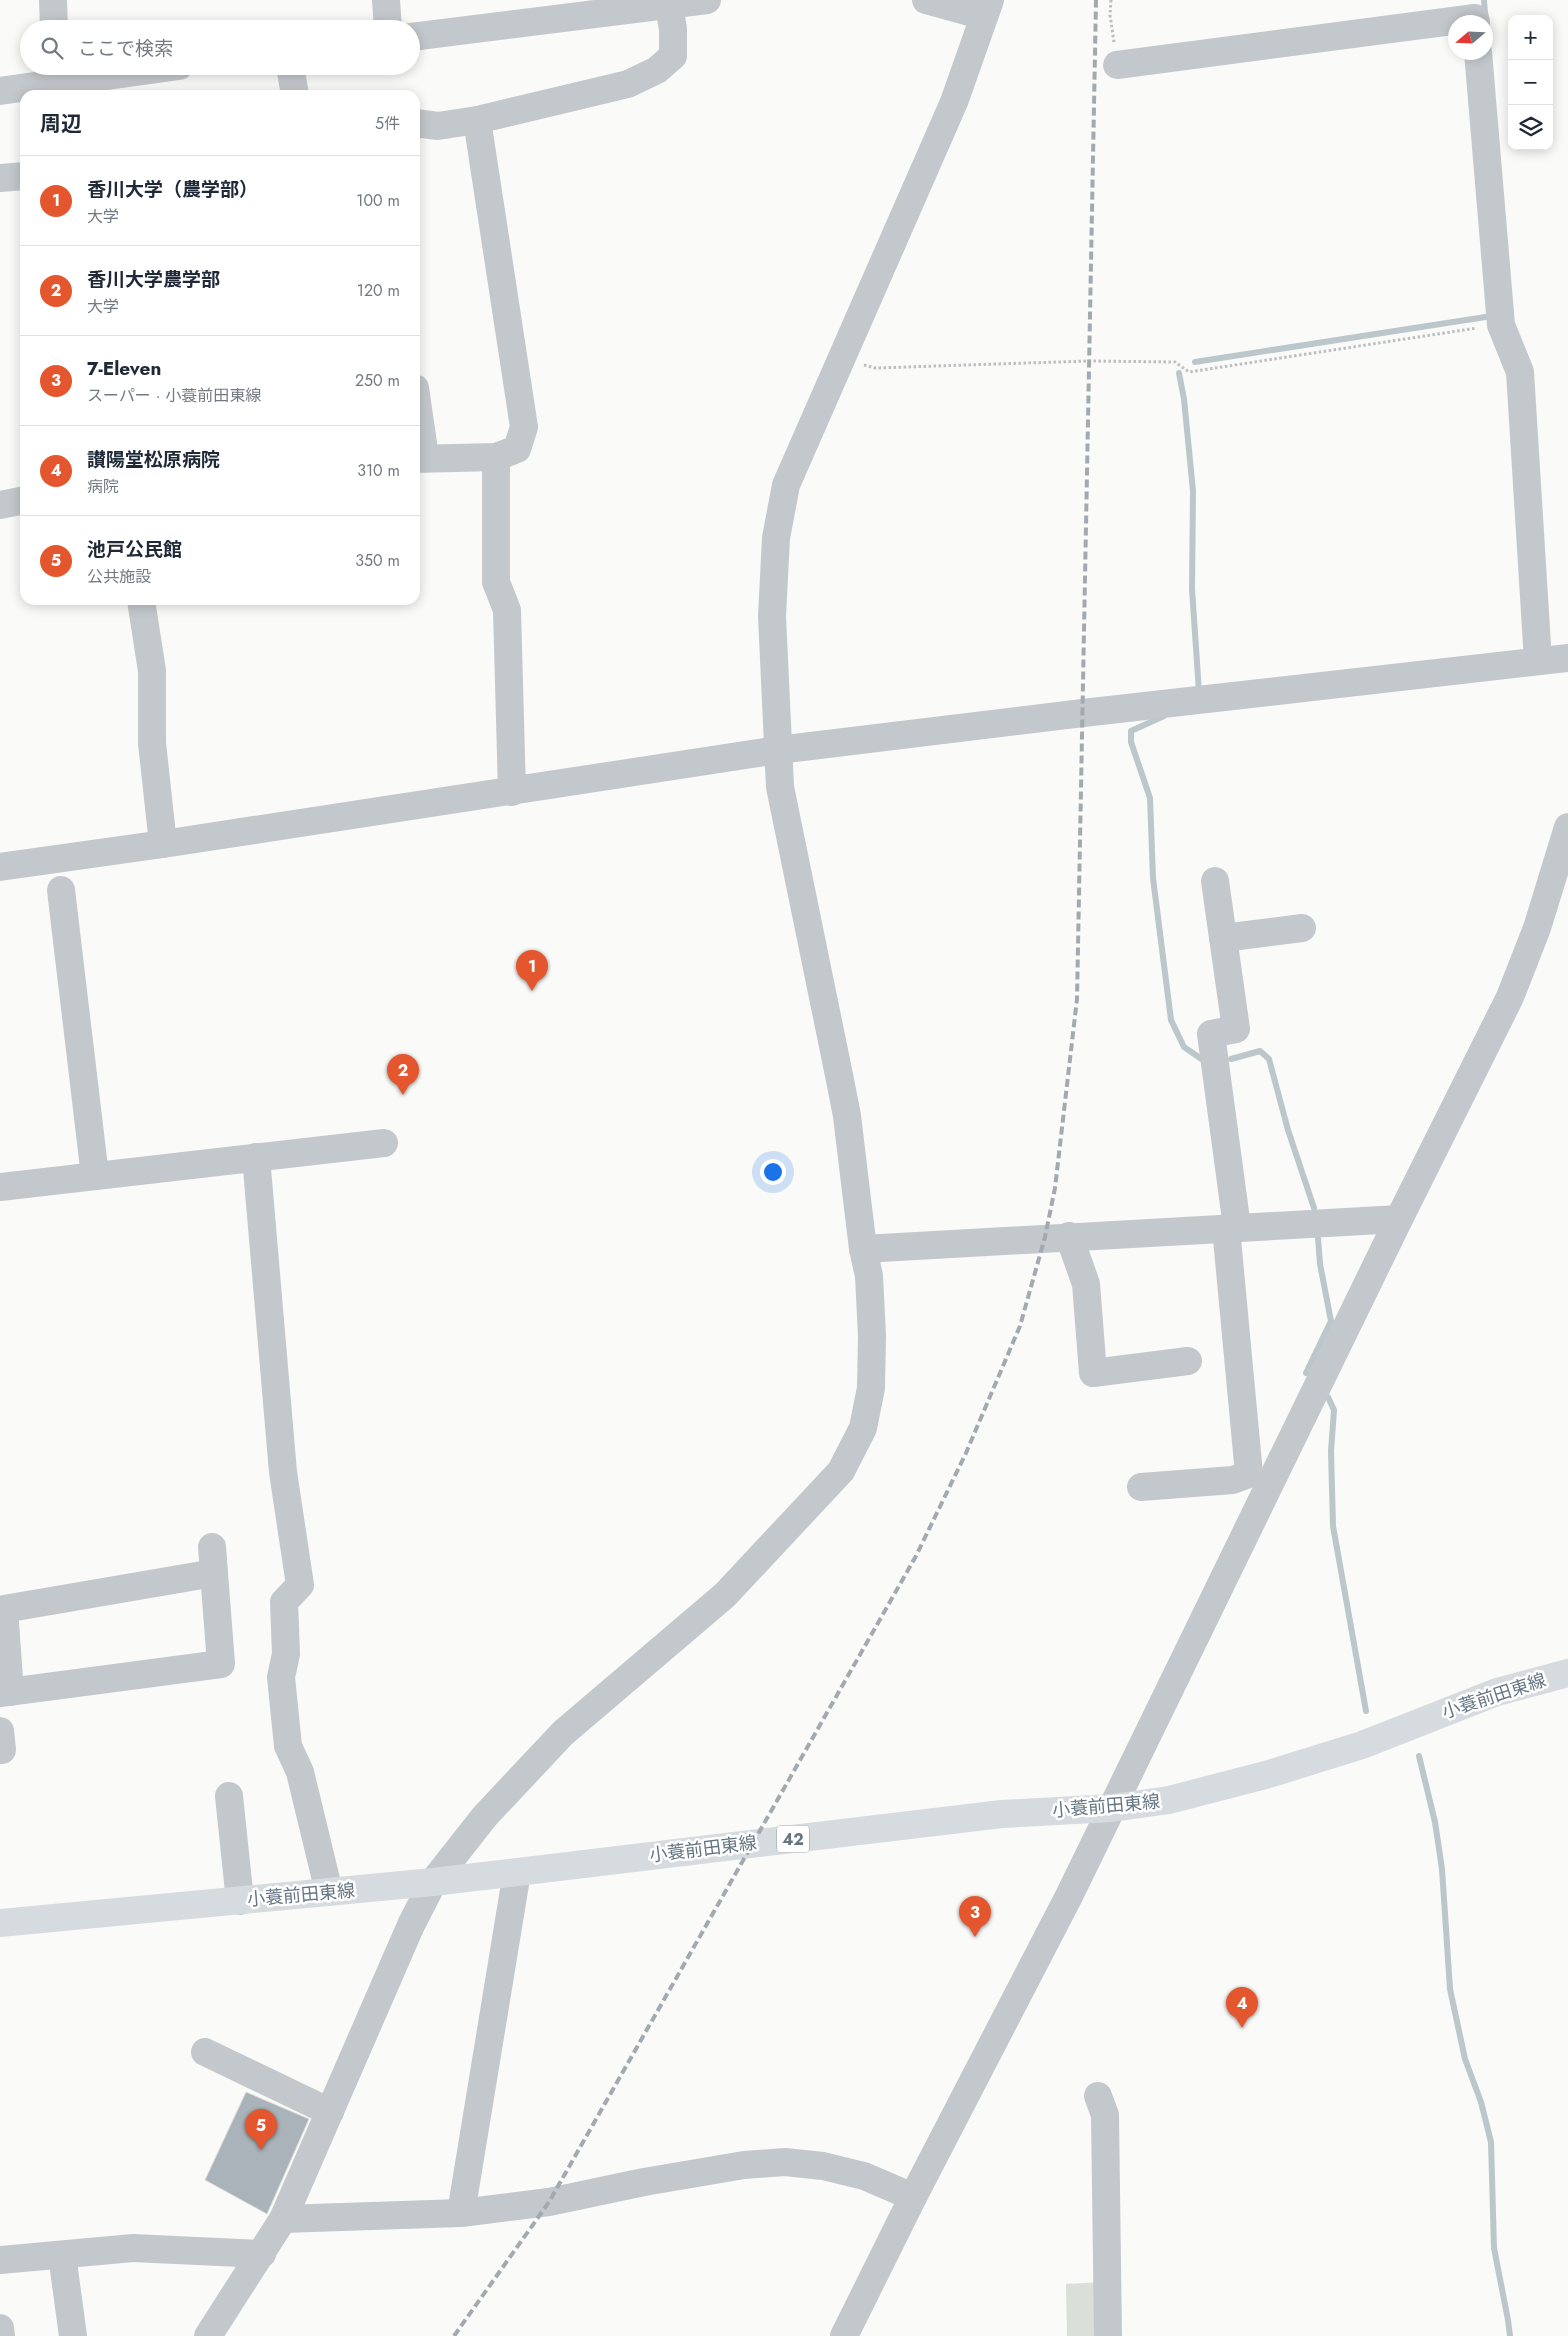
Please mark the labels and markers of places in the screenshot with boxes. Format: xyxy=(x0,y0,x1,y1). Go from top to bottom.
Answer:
pin: 1 xyxy=(516,950,548,991)
pin: 2 xyxy=(387,1054,419,1095)
pin: 3 xyxy=(959,1896,991,1937)
pin: 4 xyxy=(1226,1987,1258,2028)
pin: 5 xyxy=(245,2109,277,2150)

